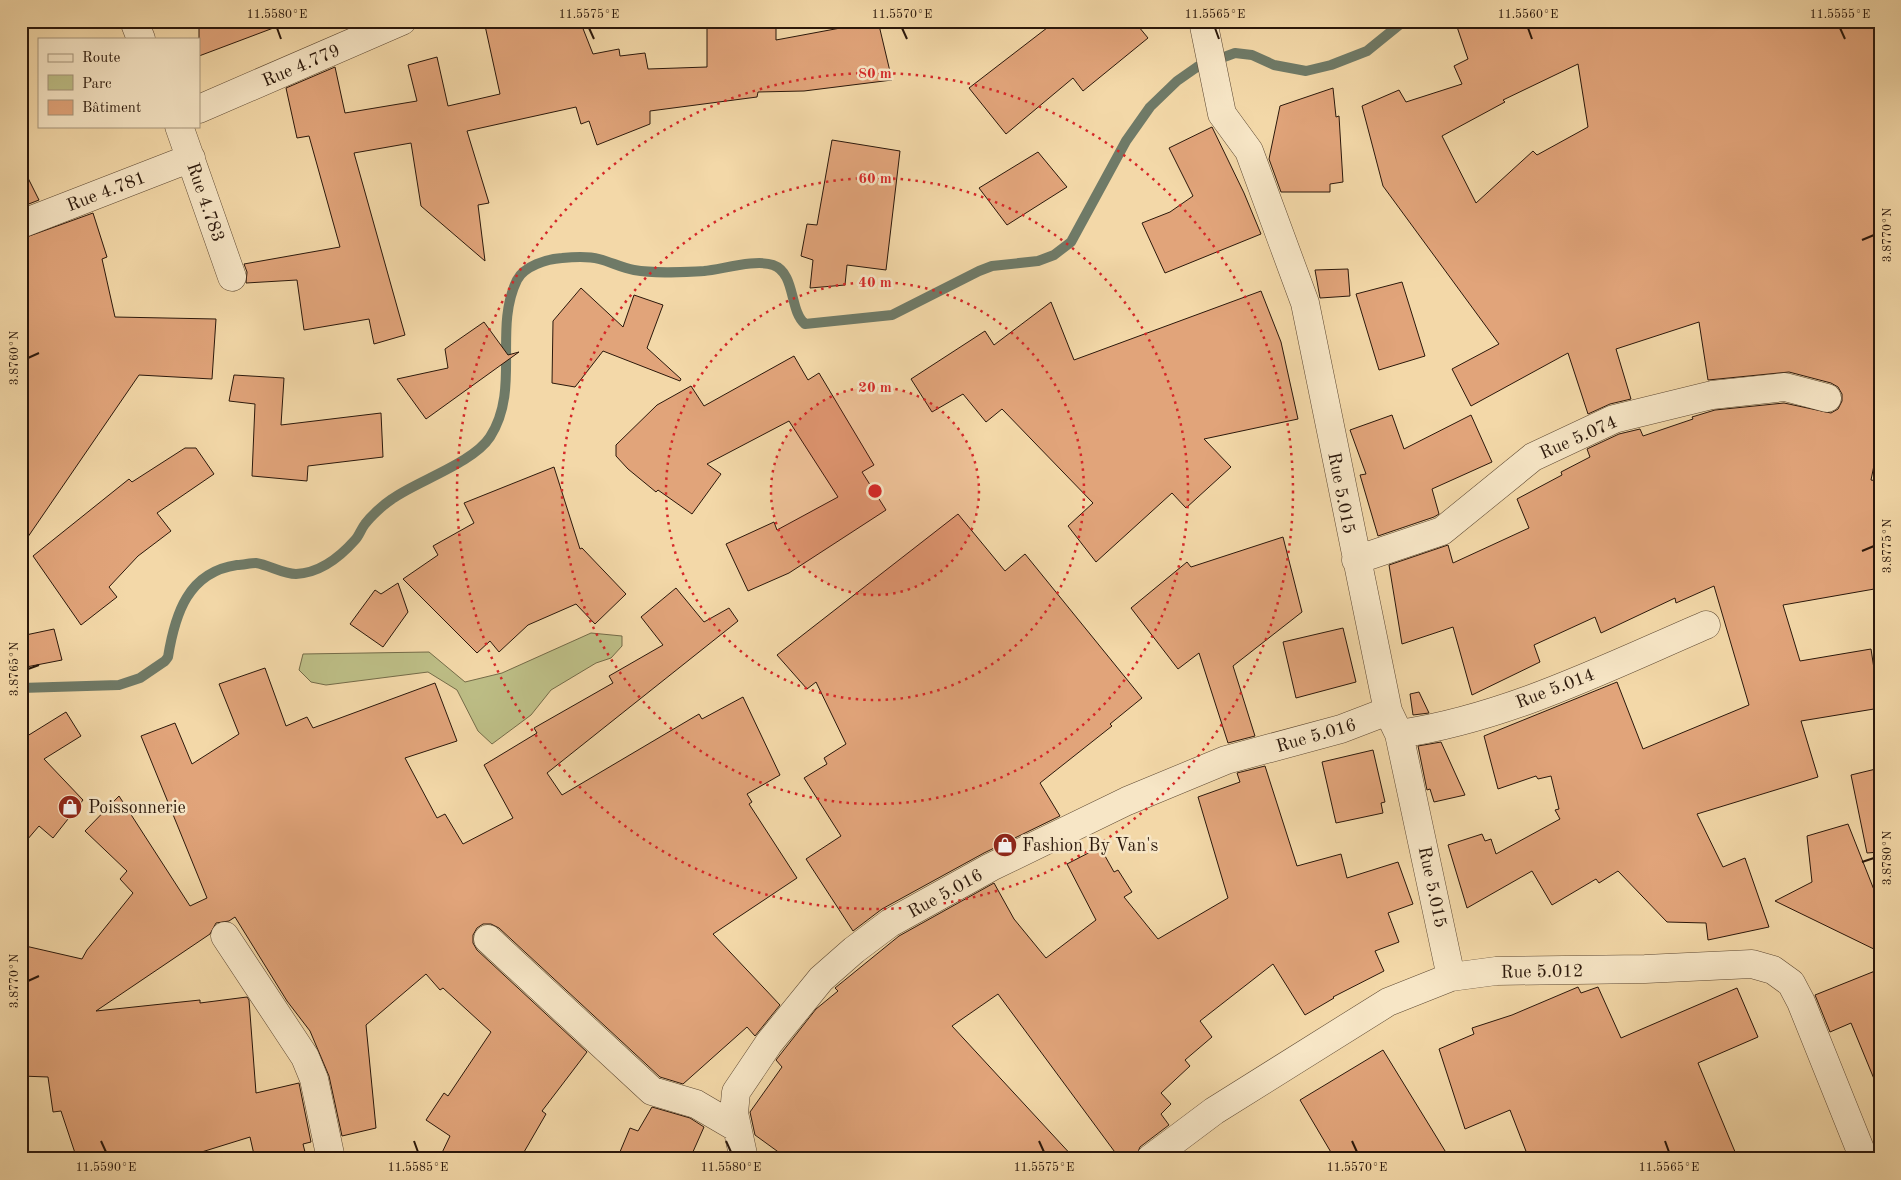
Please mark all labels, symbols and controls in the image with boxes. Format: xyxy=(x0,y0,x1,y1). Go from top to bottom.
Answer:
text: 11.5580°E xyxy=(247,8,307,21)
text: 11.5575°E xyxy=(559,8,619,21)
text: 11.5570°E xyxy=(872,8,932,21)
text: 11.5565°E xyxy=(1185,8,1245,21)
text: 11.5560°E xyxy=(1498,8,1558,21)
text: 11.5555°E xyxy=(1810,8,1870,21)
legend xyxy=(38,38,200,128)
street label: Rue 4.779 xyxy=(260,41,343,90)
text: Route xyxy=(82,51,120,66)
text: 80 m xyxy=(858,67,892,82)
text: Parc xyxy=(82,77,112,92)
text: Bâtiment xyxy=(82,101,141,116)
street label: Rue 4.783 xyxy=(183,160,227,244)
street label: Rue 4.781 xyxy=(65,169,148,215)
text: 60 m xyxy=(858,172,892,187)
text: 3.8770°N xyxy=(1882,208,1894,262)
text: 40 m xyxy=(858,276,892,291)
text: 3.8760°N xyxy=(9,331,21,385)
text: 20 m xyxy=(858,381,892,396)
street label: Rue 5.074 xyxy=(1537,413,1620,463)
street label: Rue 5.015 xyxy=(1324,451,1358,535)
centre of rings xyxy=(866,482,884,500)
text: 3.8775°N xyxy=(1881,519,1894,573)
text: 3.8765°N xyxy=(8,642,21,696)
street label: Rue 5.014 xyxy=(1514,666,1597,712)
street label: Rue 5.016 xyxy=(1274,716,1358,756)
shop icon: Poissonnerie xyxy=(57,794,83,820)
place label: Poissonnerie xyxy=(88,799,186,817)
text: 3.8780°N xyxy=(1882,831,1894,885)
shop icon: Fashion By Van's xyxy=(992,832,1018,858)
place label: Fashion By Van's xyxy=(1022,837,1158,855)
street label: Rue 5.015 xyxy=(1415,845,1449,929)
street label: Rue 5.016 xyxy=(905,866,986,922)
text: 3.8770°N xyxy=(9,954,21,1008)
street label: Rue 5.012 xyxy=(1501,962,1583,982)
text: 11.5590°E xyxy=(76,1161,136,1174)
text: 11.5585°E xyxy=(388,1161,448,1174)
text: 11.5580°E xyxy=(701,1161,761,1174)
text: 11.5575°E xyxy=(1014,1161,1074,1174)
text: 11.5570°E xyxy=(1327,1161,1387,1174)
text: 11.5565°E xyxy=(1639,1161,1699,1174)

